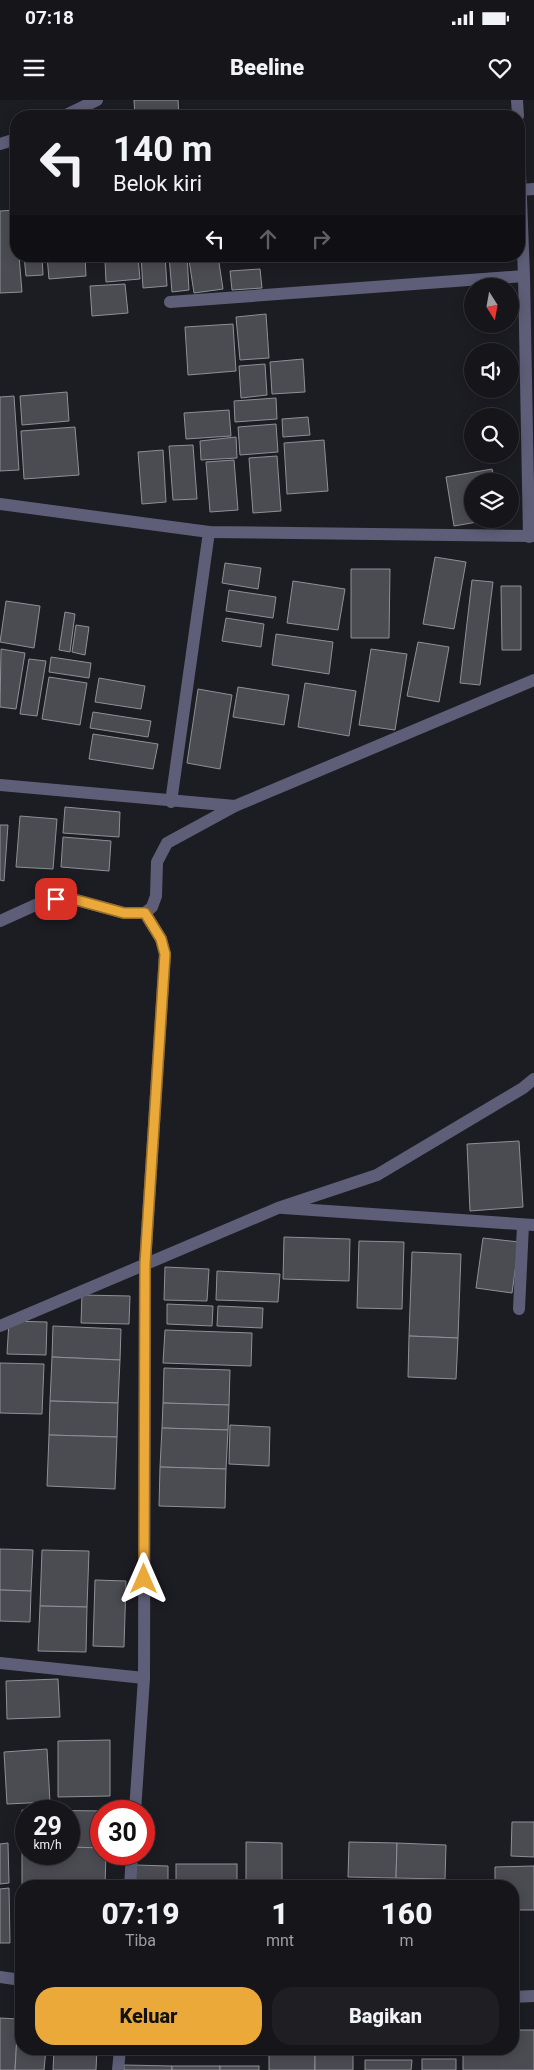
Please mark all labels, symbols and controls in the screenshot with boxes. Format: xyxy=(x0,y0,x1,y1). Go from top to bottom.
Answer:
text: 07:18 xyxy=(25,6,74,29)
icon: menu xyxy=(20,54,48,82)
icon: heart xyxy=(486,54,514,82)
text: Beeline xyxy=(230,55,304,80)
text: 140 m xyxy=(113,129,212,170)
icon: left xyxy=(30,130,95,195)
text: Belok kiri xyxy=(113,171,202,196)
icon: left xyxy=(201,225,229,253)
icon: ahead xyxy=(254,225,282,253)
icon: right xyxy=(307,225,335,253)
north arrow xyxy=(464,278,519,332)
map controls xyxy=(464,278,519,528)
button: sound xyxy=(464,343,519,398)
button: search xyxy=(464,408,519,463)
button: layers xyxy=(464,473,519,528)
pin xyxy=(35,878,77,920)
icon: arrive xyxy=(42,885,70,913)
position arrow xyxy=(117,1552,169,1604)
speed limit sign: 30 xyxy=(90,1800,155,1865)
text: 29 xyxy=(33,1812,62,1841)
text: km/h xyxy=(33,1838,62,1852)
text: 07:19 xyxy=(102,1896,179,1931)
text: 1 xyxy=(271,1896,289,1931)
text: 160 xyxy=(381,1896,432,1931)
text: Tiba xyxy=(125,1931,156,1950)
text: mnt xyxy=(266,1931,294,1950)
text: m xyxy=(399,1931,414,1950)
button: Keluar xyxy=(35,1987,262,2045)
button: Bagikan xyxy=(272,1987,499,2045)

